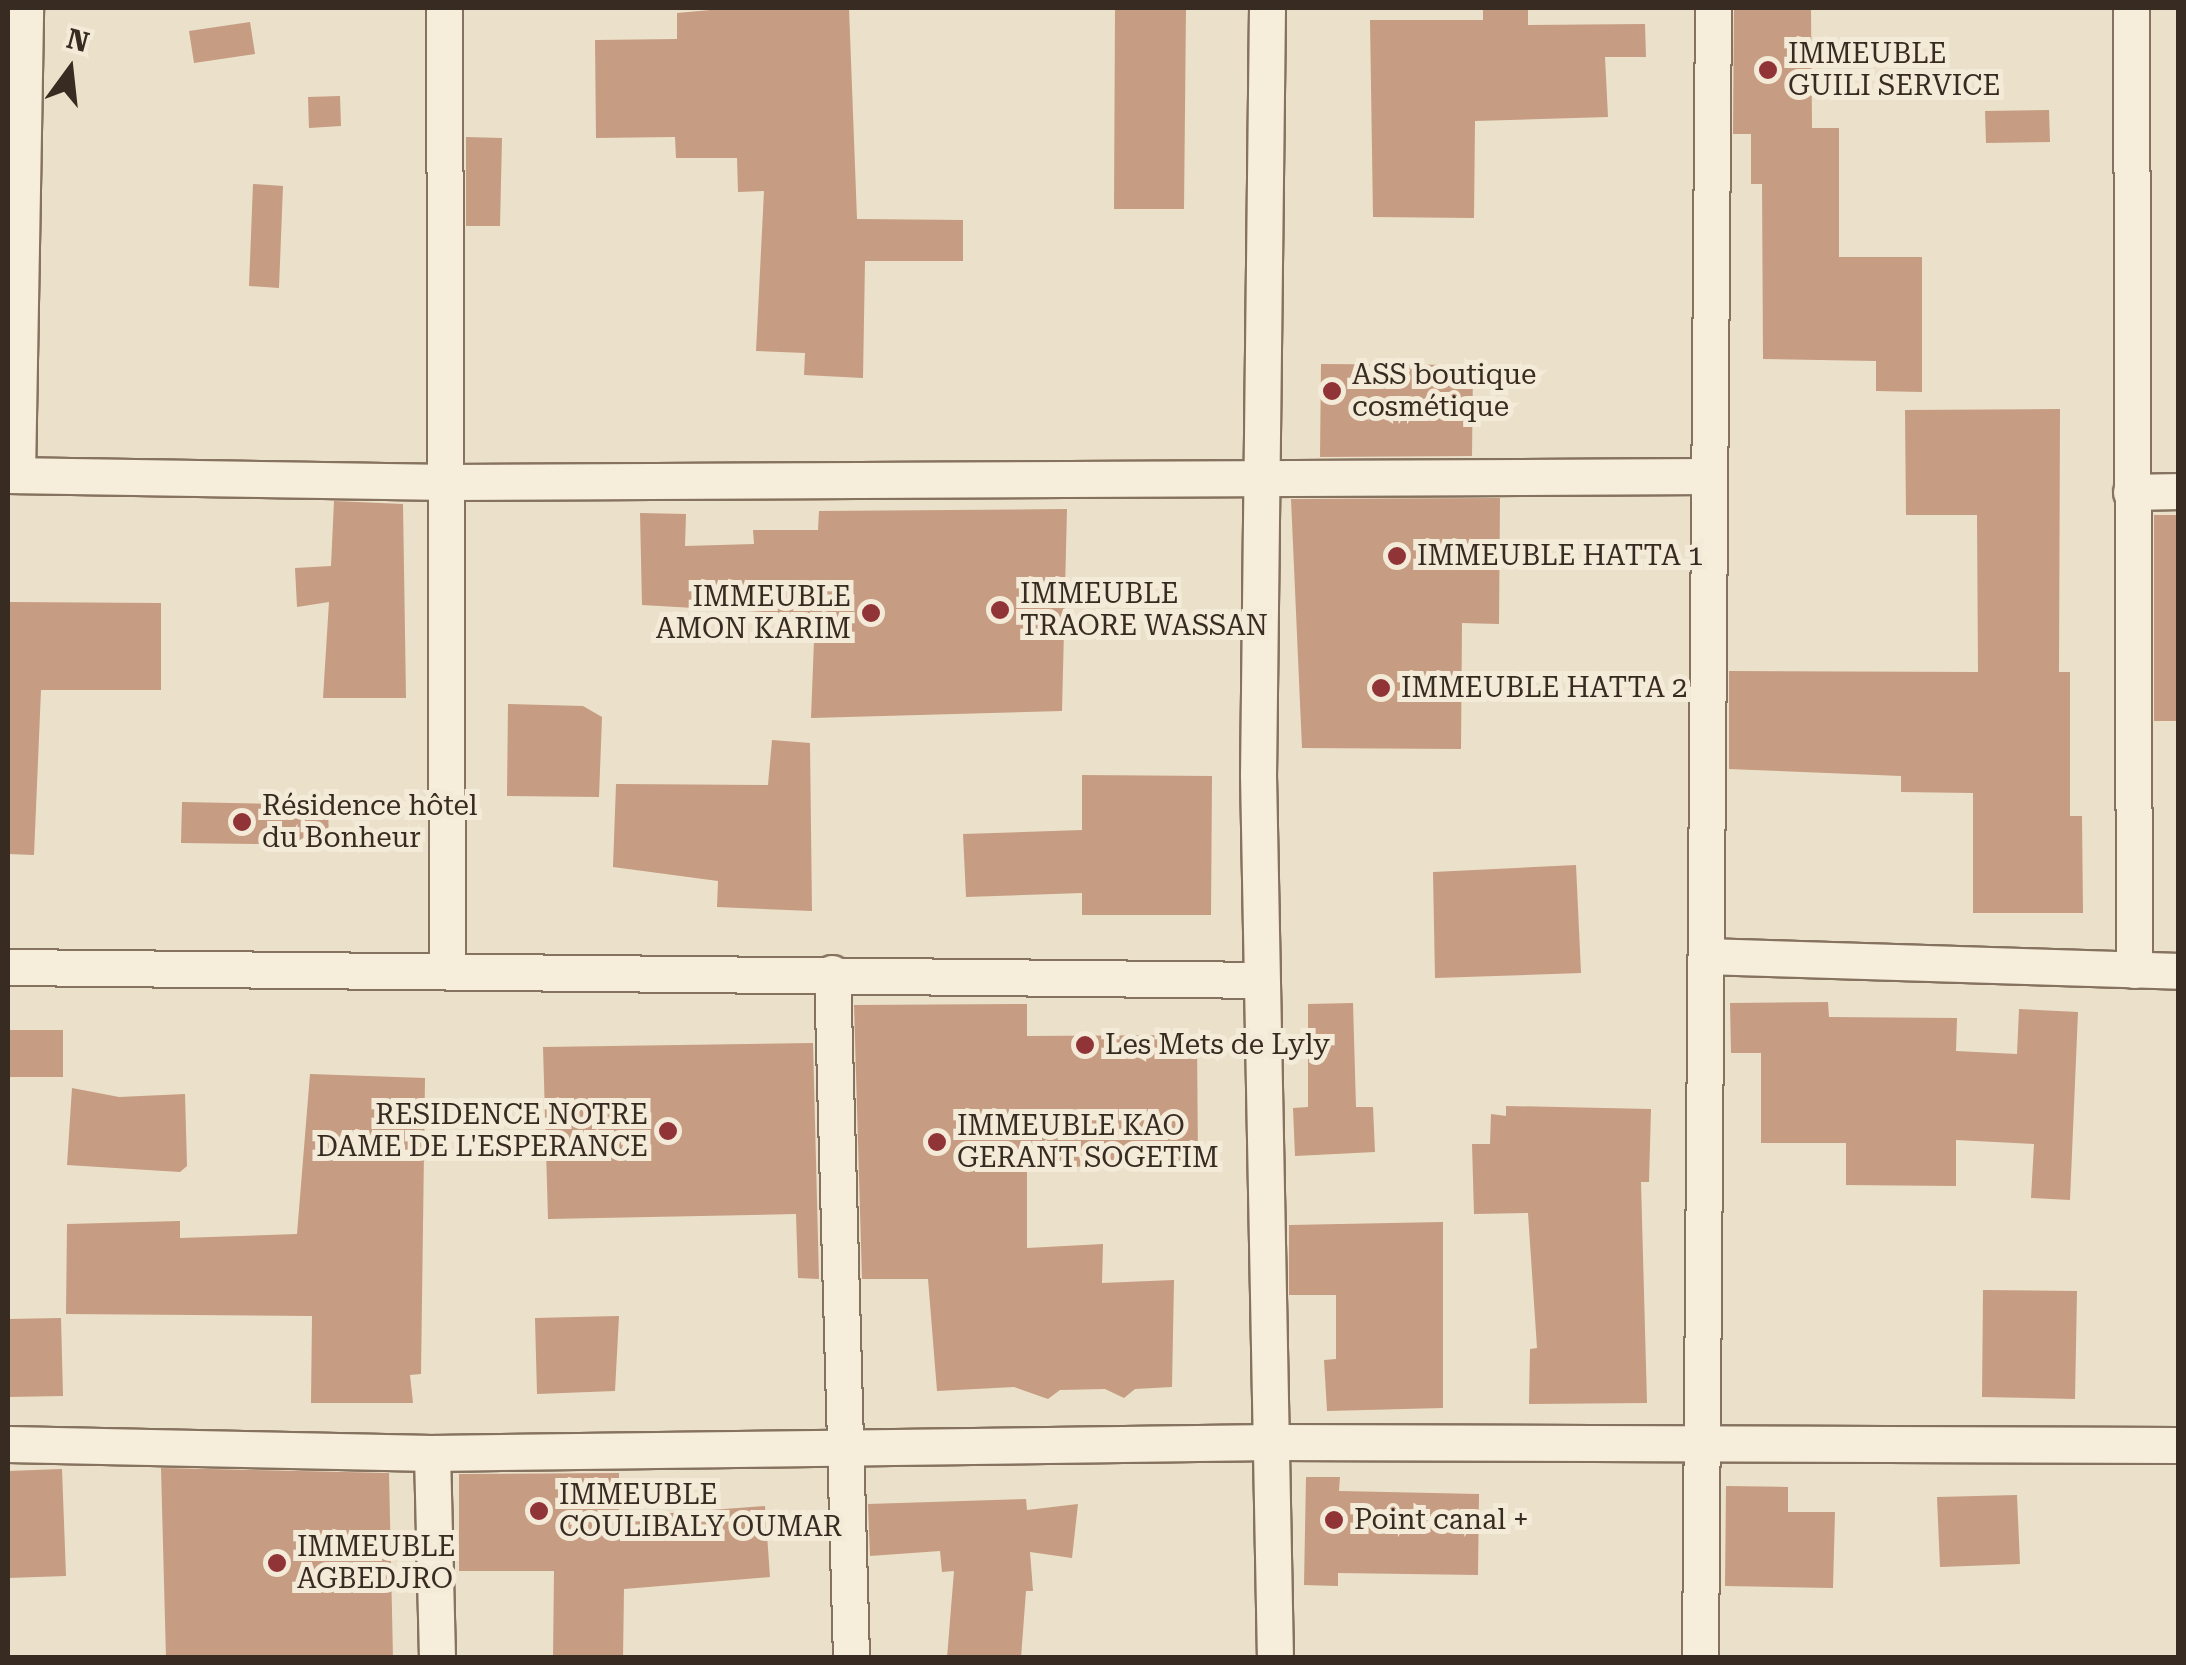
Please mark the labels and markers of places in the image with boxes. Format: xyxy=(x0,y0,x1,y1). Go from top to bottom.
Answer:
place label: IMMEUBLE GUILI SERVICE xyxy=(1788,37,2000,103)
marker: IMMEUBLE GUILI SERVICE xyxy=(1757,59,1779,81)
place label: ASS boutique cosmétique xyxy=(1352,358,1536,424)
marker: ASS boutique cosmétique xyxy=(1321,380,1343,402)
place label: IMMEUBLE HATTA 1 xyxy=(1417,539,1704,573)
marker: IMMEUBLE HATTA 1 xyxy=(1386,545,1408,567)
place label: IMMEUBLE TRAORE WASSAN xyxy=(1020,577,1268,643)
place label: IMMEUBLE AMON KARIM xyxy=(656,580,851,646)
marker: IMMEUBLE TRAORE WASSAN xyxy=(989,599,1011,621)
marker: IMMEUBLE AMON KARIM xyxy=(860,602,882,624)
place label: IMMEUBLE HATTA 2 xyxy=(1401,671,1688,705)
marker: IMMEUBLE HATTA 2 xyxy=(1370,677,1392,699)
place label: Résidence hôtel du Bonheur xyxy=(262,789,477,855)
marker: Résidence hôtel du Bonheur xyxy=(231,811,253,833)
place label: Les Mets de Lyly xyxy=(1105,1028,1330,1062)
marker: Les Mets de Lyly xyxy=(1074,1034,1096,1056)
place label: RESIDENCE NOTRE DAME DE L'ESPERANCE xyxy=(316,1098,648,1164)
place label: IMMEUBLE KAO GERANT SOGETIM xyxy=(957,1109,1219,1175)
marker: RESIDENCE NOTRE DAME DE L'ESPERANCE xyxy=(657,1120,679,1142)
marker: IMMEUBLE KAO GERANT SOGETIM xyxy=(926,1131,948,1153)
place label: IMMEUBLE COULIBALY OUMAR xyxy=(559,1478,842,1544)
marker: IMMEUBLE COULIBALY OUMAR xyxy=(528,1500,550,1522)
place label: Point canal + xyxy=(1354,1503,1529,1537)
marker: Point canal + xyxy=(1323,1509,1345,1531)
place label: IMMEUBLE AGBEDJRO xyxy=(297,1530,455,1596)
marker: IMMEUBLE AGBEDJRO xyxy=(266,1552,288,1574)

